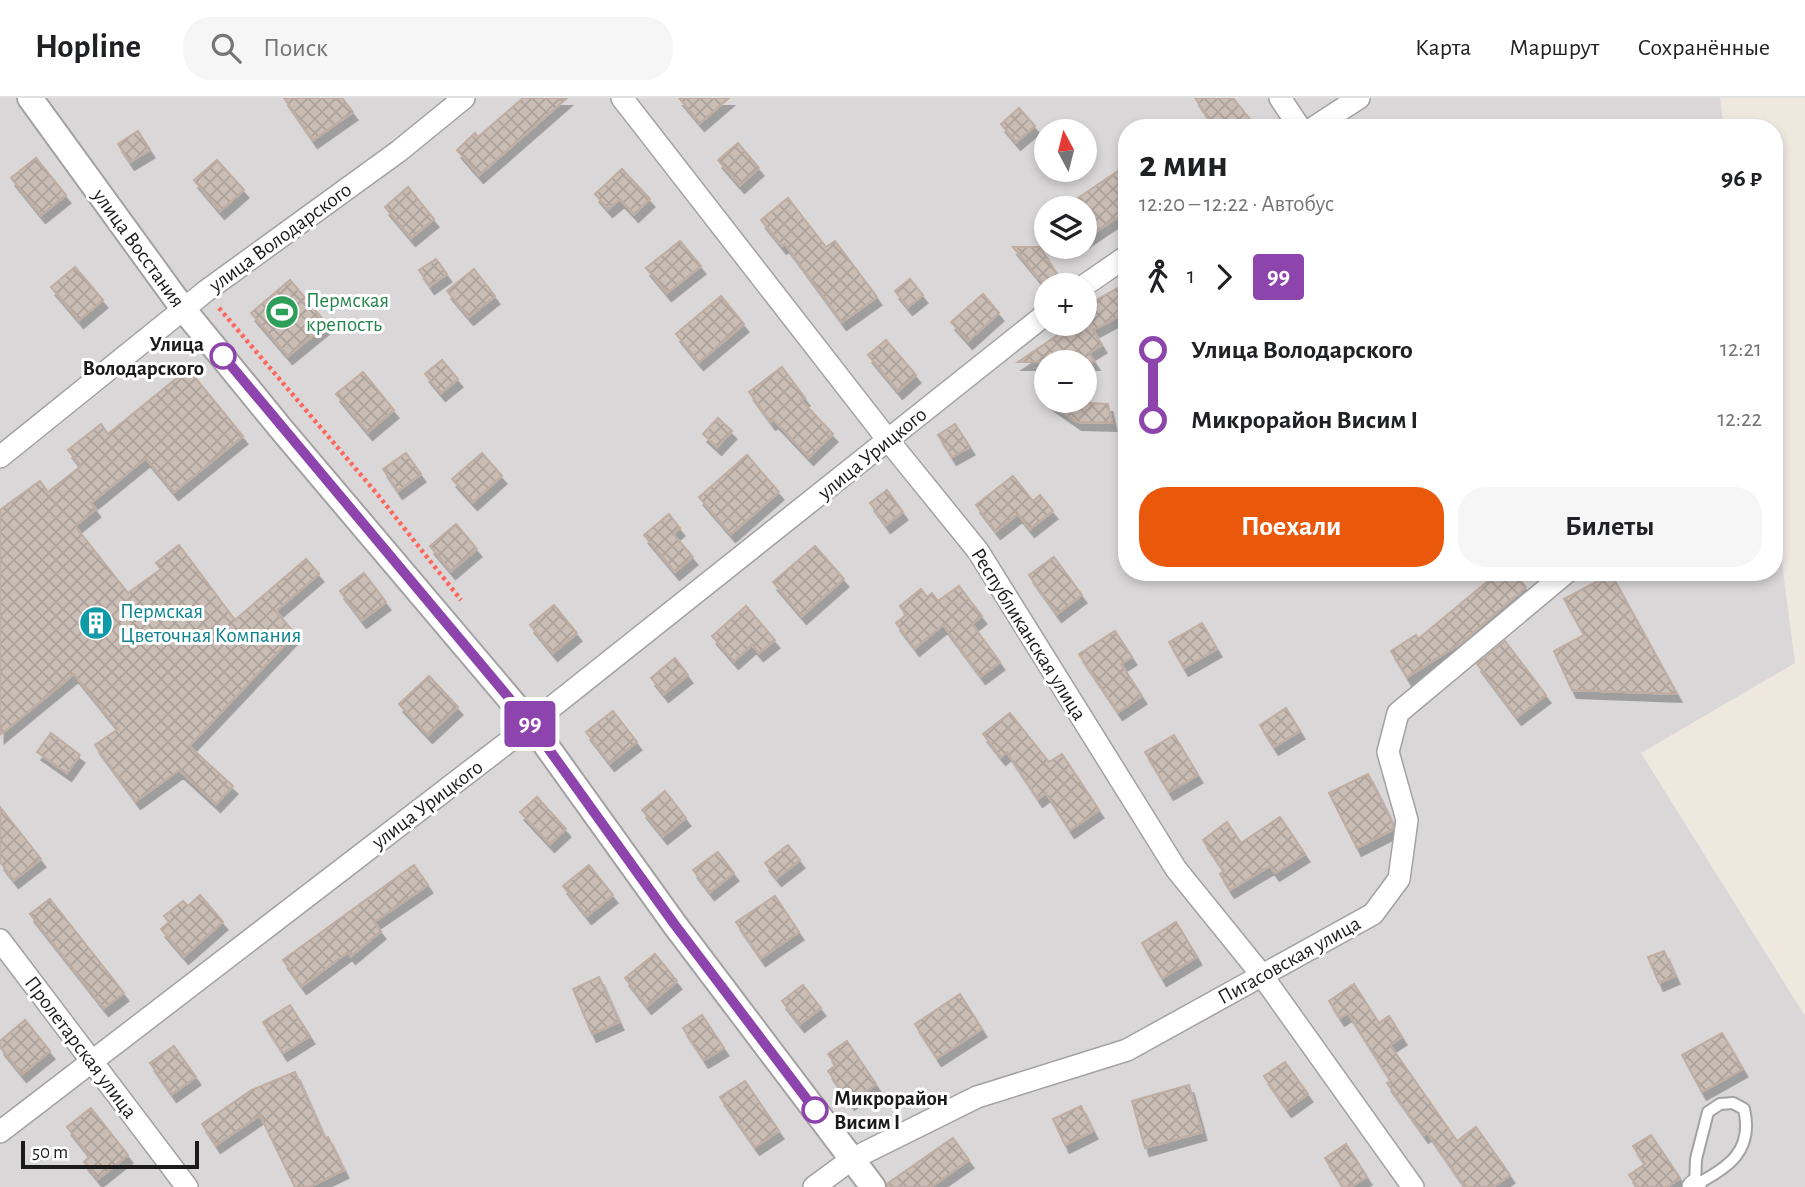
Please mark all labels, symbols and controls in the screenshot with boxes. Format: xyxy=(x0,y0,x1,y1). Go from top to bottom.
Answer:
search box xyxy=(183,17,673,80)
icon: search xyxy=(207,29,245,67)
text: Hopline xyxy=(35,31,141,64)
text: Поиск xyxy=(263,35,328,61)
text: Карта xyxy=(1415,36,1471,60)
text: Маршрут xyxy=(1509,36,1599,60)
text: Сохранённые xyxy=(1637,36,1770,60)
north arrow xyxy=(1034,119,1097,182)
map controls xyxy=(1034,119,1097,413)
text: 2 мин xyxy=(1139,146,1228,184)
text: 96 ₽ xyxy=(1721,165,1762,191)
street label: улица Володарского xyxy=(204,179,355,297)
street label: улица Восстания xyxy=(88,184,189,311)
text: 12:20 – 12:22 · Автобус xyxy=(1139,193,1334,216)
button: layers xyxy=(1034,196,1097,259)
icon: walk xyxy=(1139,258,1177,296)
icon: forward xyxy=(1205,258,1243,296)
text: 1 xyxy=(1187,265,1195,288)
text: 99 xyxy=(1267,265,1290,289)
button: + xyxy=(1034,273,1097,336)
place label: Пермская крепость xyxy=(306,290,389,335)
sports icon: Пермская крепость xyxy=(263,293,301,331)
place label: Улица Володарского xyxy=(83,334,204,379)
text: Улица Володарского xyxy=(1191,337,1413,363)
text: 12:21 xyxy=(1720,338,1762,361)
marker: Улица Володарского xyxy=(210,343,236,369)
button: − xyxy=(1034,350,1097,413)
street label: улица Урицкого xyxy=(813,403,931,504)
text: Микрорайон Висим I xyxy=(1191,407,1418,433)
text: 12:22 xyxy=(1717,408,1762,431)
button: Поехали xyxy=(1139,487,1444,567)
button: Билеты xyxy=(1458,487,1762,567)
street label: Республиканская улица xyxy=(967,544,1090,724)
place label: Пермская Цветочная Компания xyxy=(120,601,301,646)
building icon: Пермская Цветочная Компания xyxy=(77,604,115,642)
line badge: 99 xyxy=(498,701,562,747)
text: 99 xyxy=(518,712,542,736)
street label: улица Урицкого xyxy=(367,756,487,853)
street label: Пигасовская улица xyxy=(1214,912,1365,1008)
street label: Пролетарская улица xyxy=(20,972,141,1123)
place label: Микрорайон Висим I xyxy=(834,1088,948,1133)
marker: Микрорайон Висим I xyxy=(802,1097,828,1123)
scale bar xyxy=(21,1138,200,1170)
text: 50 m xyxy=(32,1143,68,1162)

